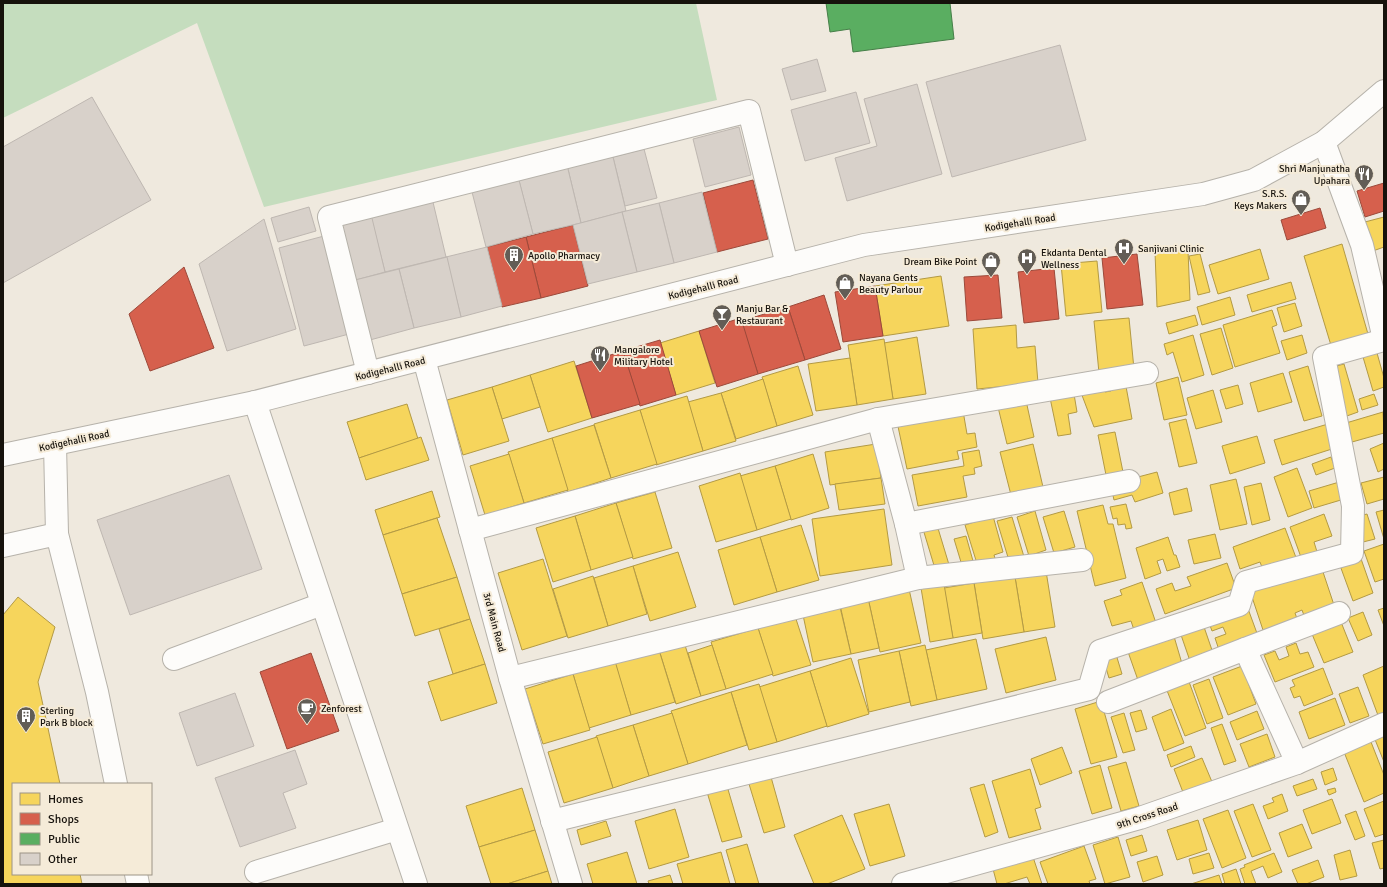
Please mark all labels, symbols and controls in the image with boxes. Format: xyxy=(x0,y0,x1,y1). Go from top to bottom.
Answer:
place label: Shri Manjunatha Upahara xyxy=(1279,163,1350,187)
restaurant icon: Shri Manjunatha Upahara xyxy=(1353,163,1375,191)
place label: S.R.S. Keys Makers xyxy=(1234,188,1288,212)
shop icon: S.R.S. Keys Makers xyxy=(1290,188,1312,216)
street label: Kodigehalli Road xyxy=(984,211,1057,235)
hospital icon: Sanjivani Clinic xyxy=(1113,237,1135,265)
place label: Sanjivani Clinic xyxy=(1138,243,1204,255)
building icon: Apollo Pharmacy xyxy=(503,244,525,272)
hospital icon: Ekdanta Dental Wellness xyxy=(1016,247,1038,275)
place label: Ekdanta Dental Wellness xyxy=(1041,247,1107,271)
place label: Apollo Pharmacy xyxy=(528,250,600,262)
shop icon: Dream Bike Point xyxy=(980,250,1002,278)
place label: Dream Bike Point xyxy=(904,256,977,268)
shop icon: Nayana Gents Beauty Parlour xyxy=(834,272,856,300)
place label: Nayana Gents Beauty Parlour xyxy=(859,272,923,296)
street label: Kodigehalli Road xyxy=(667,273,740,302)
bar icon: Manju Bar & Restaurant xyxy=(711,303,733,331)
place label: Manju Bar & Restaurant xyxy=(736,303,789,327)
restaurant icon: Mangalore Military Hotel xyxy=(589,344,611,372)
place label: Mangalore Military Hotel xyxy=(614,344,673,368)
street label: Kodigehalli Road xyxy=(354,354,427,383)
street label: Kodigehalli Road xyxy=(38,428,111,454)
street label: 3rd Main Road xyxy=(480,591,508,653)
cafe icon: Zenforest xyxy=(296,697,318,725)
place label: Zenforest xyxy=(321,703,362,715)
building icon: Sterling Park B block xyxy=(15,705,37,733)
place label: Sterling Park B block xyxy=(40,705,93,729)
legend xyxy=(12,783,152,875)
text: Homes xyxy=(48,792,83,807)
street label: 9th Cross Road xyxy=(1115,800,1179,831)
text: Shops xyxy=(48,812,79,827)
text: Public xyxy=(48,832,80,847)
text: Other xyxy=(48,852,78,867)

